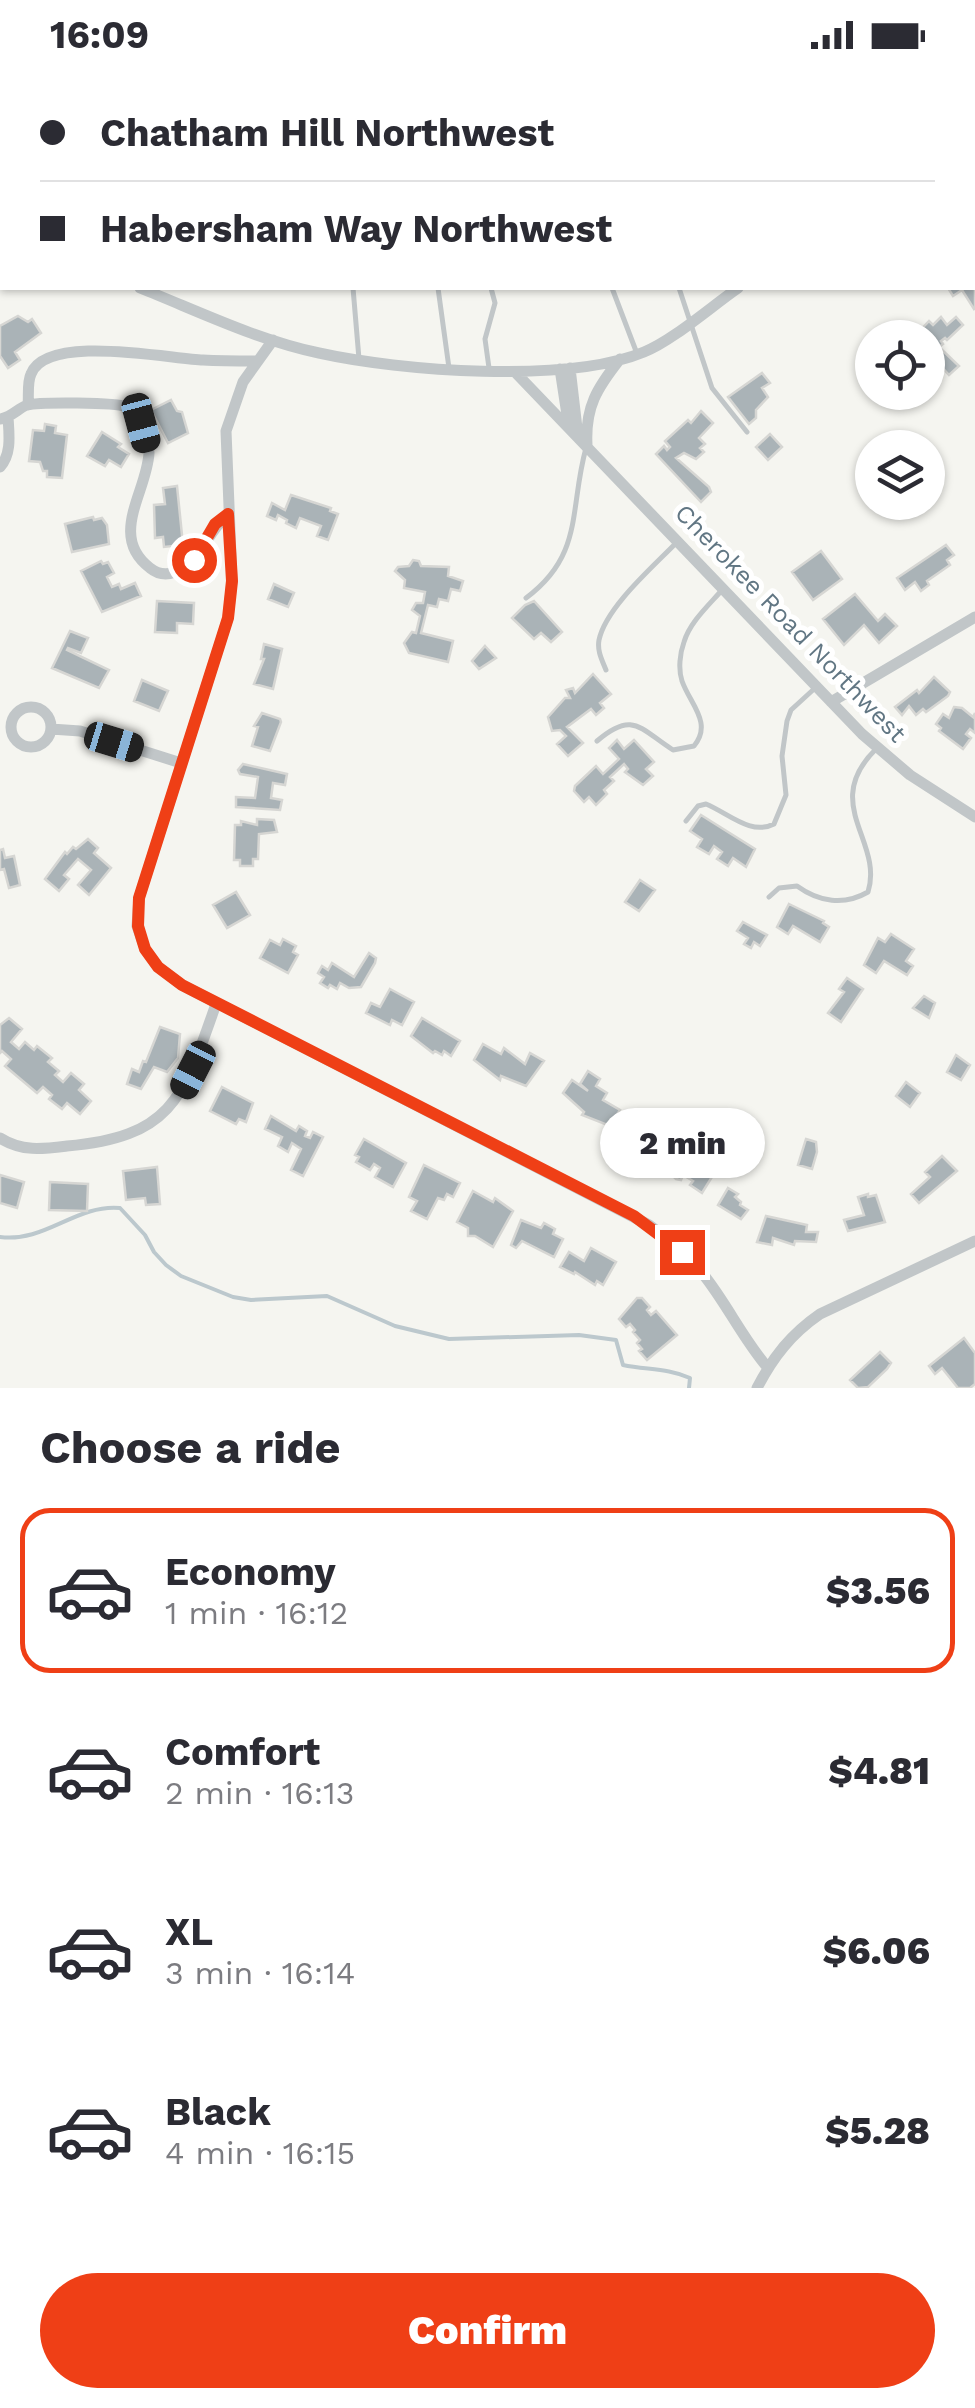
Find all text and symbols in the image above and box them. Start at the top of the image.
text: 16:09 [50,13,149,57]
text: Chatham Hill Northwest [100,111,554,155]
text: Habersham Way Northwest [100,207,612,251]
map controls [855,320,945,520]
button: locate [855,320,945,410]
car [119,390,163,456]
button: layers [855,430,945,520]
street label: Cherokee Road Northwest [669,498,912,749]
route start [172,538,217,583]
car [81,719,147,765]
car [166,1036,220,1104]
callout: 2 min [600,1107,764,1177]
text: 2 min [639,1124,726,1162]
route end [660,1230,705,1275]
text: Choose a ride [40,1421,340,1474]
icon: car [45,1546,135,1636]
text: Economy [165,1550,336,1594]
text: $3.56 [826,1569,930,1613]
text: 1 min · 16:12 [165,1594,348,1632]
icon: car [45,1726,135,1816]
text: Comfort [165,1730,320,1774]
text: $4.81 [828,1749,930,1793]
text: 2 min · 16:13 [165,1774,354,1812]
icon: car [45,1906,135,1996]
text: XL [165,1910,213,1954]
text: $6.06 [822,1929,930,1973]
text: 3 min · 16:14 [165,1954,355,1992]
icon: car [45,2086,135,2176]
text: Black [165,2090,271,2134]
text: $5.28 [825,2109,930,2153]
text: 4 min · 16:15 [165,2134,355,2172]
button: Confirm [40,2273,935,2388]

